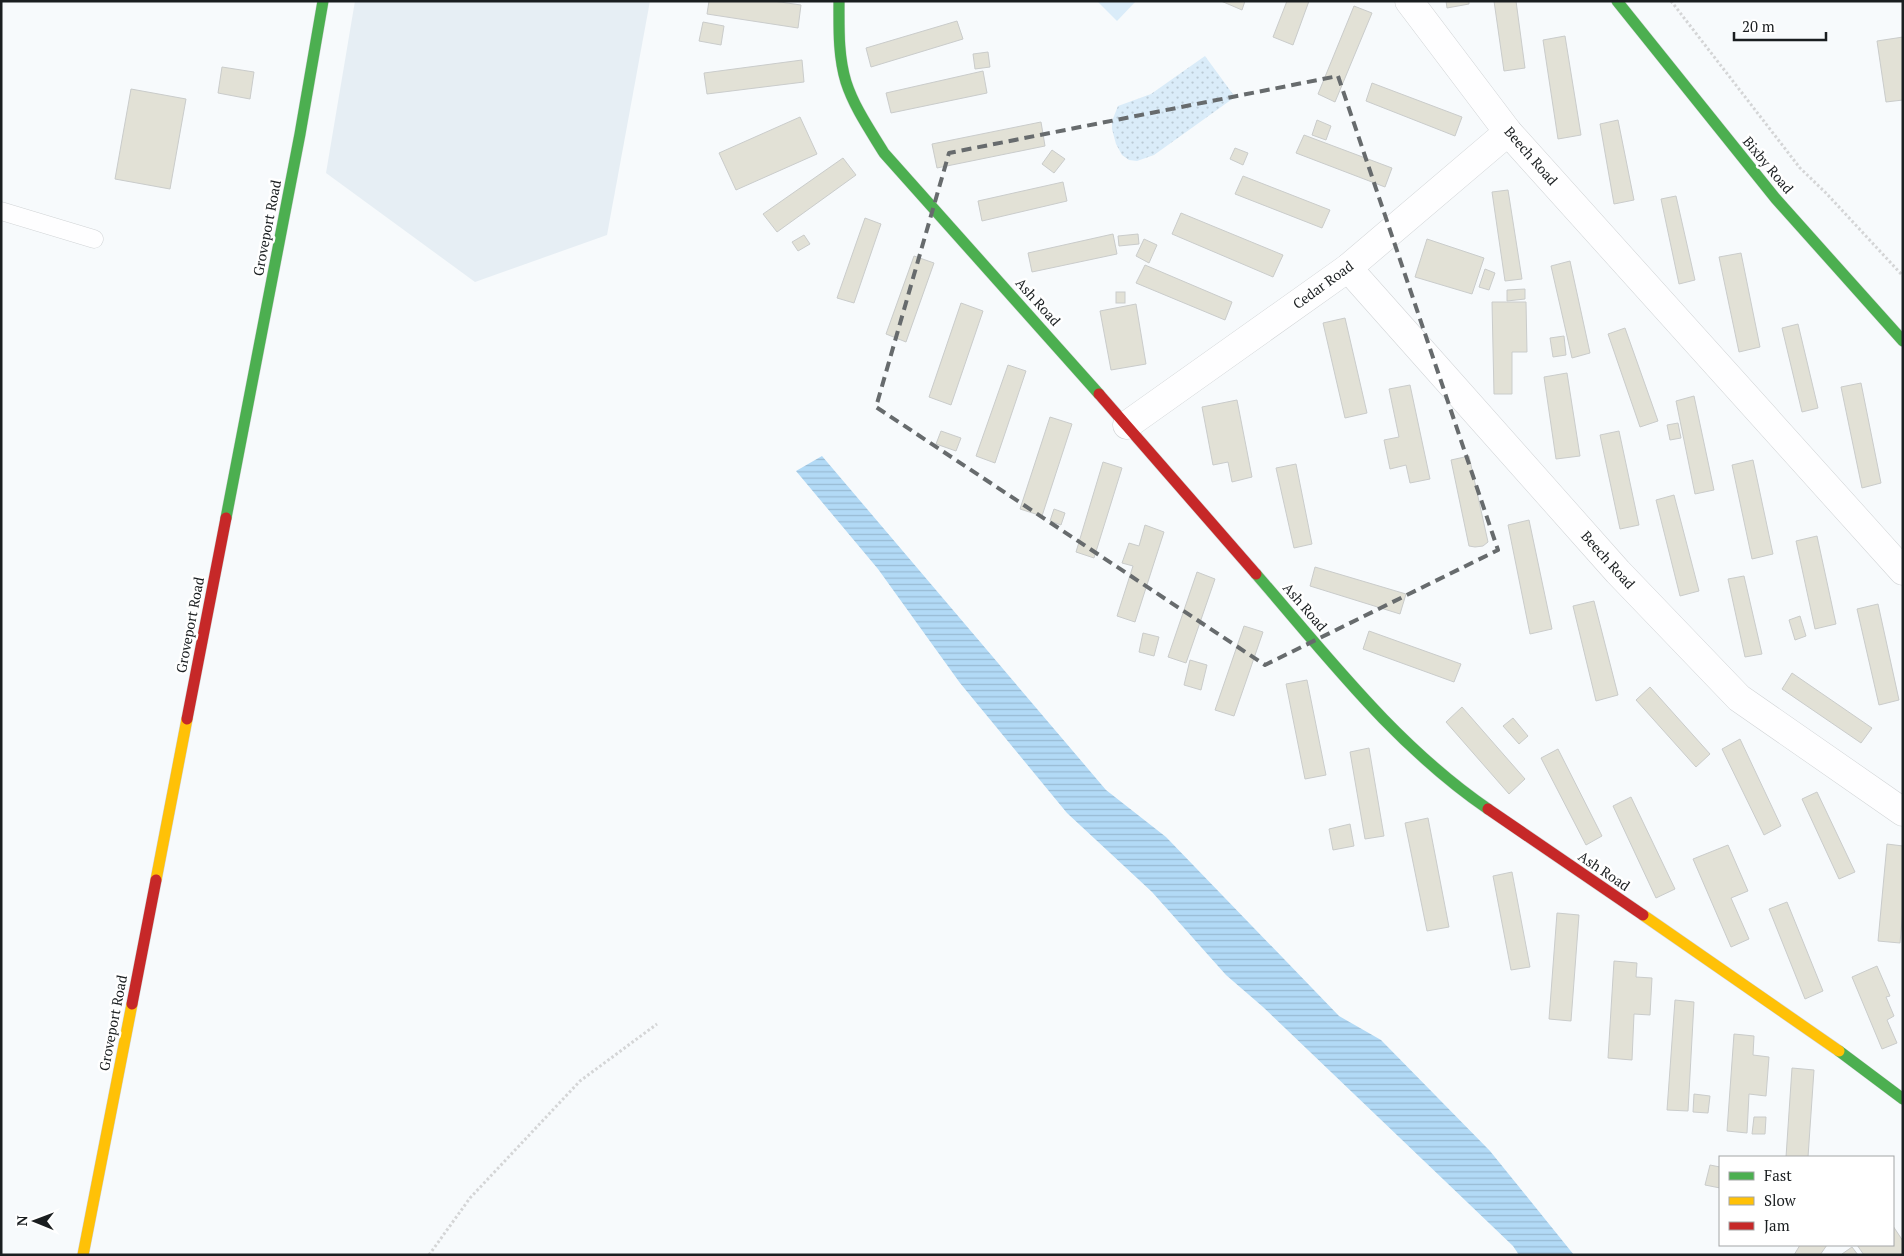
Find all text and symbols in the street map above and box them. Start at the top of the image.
scale bar [1734,10,1826,42]
text: 20 m [1742,16,1775,36]
street label: Beech Road [1501,122,1562,189]
street label: Bixby Road [1739,132,1798,197]
street label: Groveport Road [248,178,285,277]
street label: Cedar Road [1289,256,1357,313]
street label: Ash Road [1012,274,1065,330]
street label: Beech Road [1577,527,1640,593]
street label: Groveport Road [171,575,208,674]
street label: Ash Road [1279,578,1332,635]
street label: Ash Road [1575,846,1634,895]
street label: Groveport Road [94,973,131,1072]
legend [1719,1156,1894,1246]
text: Fast [1764,1165,1792,1185]
text: Slow [1764,1190,1797,1210]
north arrow [10,1196,60,1246]
text: N [12,1215,31,1226]
text: Jam [1764,1215,1790,1235]

